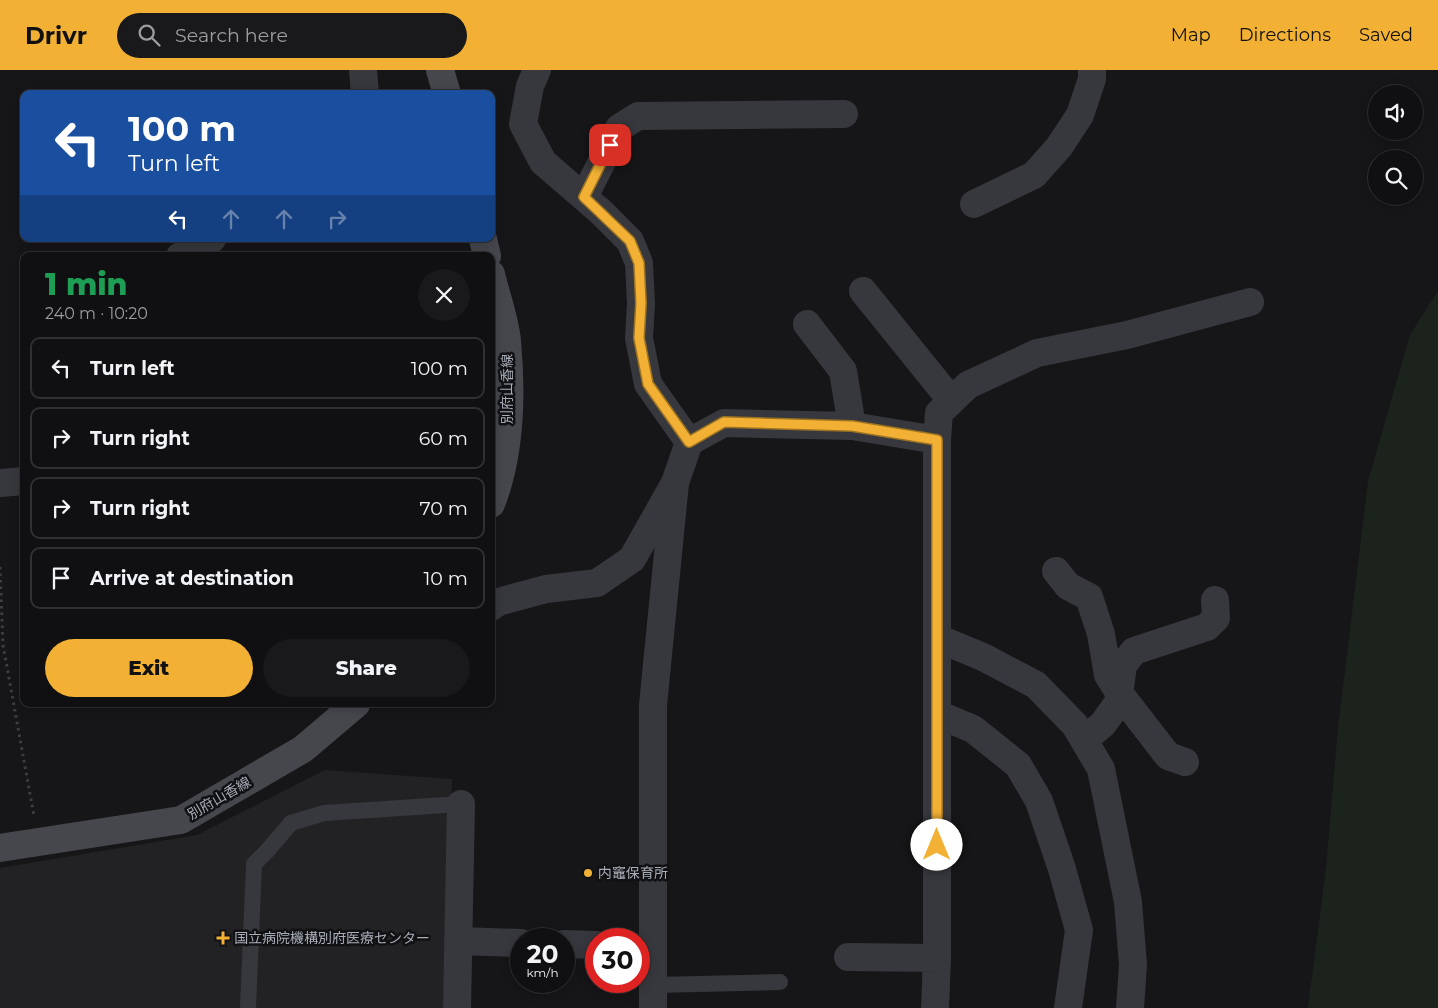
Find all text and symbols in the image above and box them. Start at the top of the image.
search box [117,13,467,58]
text: Drivr [25,21,87,50]
icon: search [135,21,163,49]
text: Search here [175,24,288,47]
text: Map [1171,24,1211,46]
text: Directions [1239,24,1331,46]
text: Saved [1359,24,1413,46]
map controls [1368,85,1423,205]
button: sound [1368,85,1423,140]
text: 100 m [128,107,236,150]
icon: left [45,110,110,175]
pin [589,124,631,166]
icon: arrive [596,131,624,159]
text: Turn left [128,150,220,177]
button: search [1368,150,1423,205]
icon: left [164,205,192,233]
icon: ahead [217,205,245,233]
icon: ahead [270,205,298,233]
icon: right [323,205,351,233]
text: 1 min [45,266,128,303]
button: close [418,269,470,321]
text: 240 m · 10:20 [45,304,148,323]
icon: left [47,354,75,382]
street label: 別府山香線 [498,354,516,424]
text: Turn left [90,357,175,380]
text: 100 m [411,357,468,380]
icon: right [47,424,75,452]
text: Turn right [90,427,190,450]
text: 60 m [419,427,468,450]
icon: right [47,494,75,522]
text: Turn right [90,497,190,520]
text: 70 m [419,497,468,520]
icon: arrive [47,564,75,592]
text: Arrive at destination [90,567,294,590]
text: 10 m [423,567,468,590]
button: Exit [45,639,253,697]
button: Share [263,639,470,697]
street label: 別府山香線 [184,773,254,823]
position arrow [910,818,962,870]
place label: 内竈保育所 [598,864,668,882]
marker: 内竈保育所 [582,867,594,879]
speed limit sign: 30 [585,928,650,993]
place label: 国立病院機構別府医療センター [234,929,430,947]
marker: 国立病院機構別府医療センター [216,931,230,945]
text: 20 [527,939,558,969]
text: km/h [526,965,559,980]

